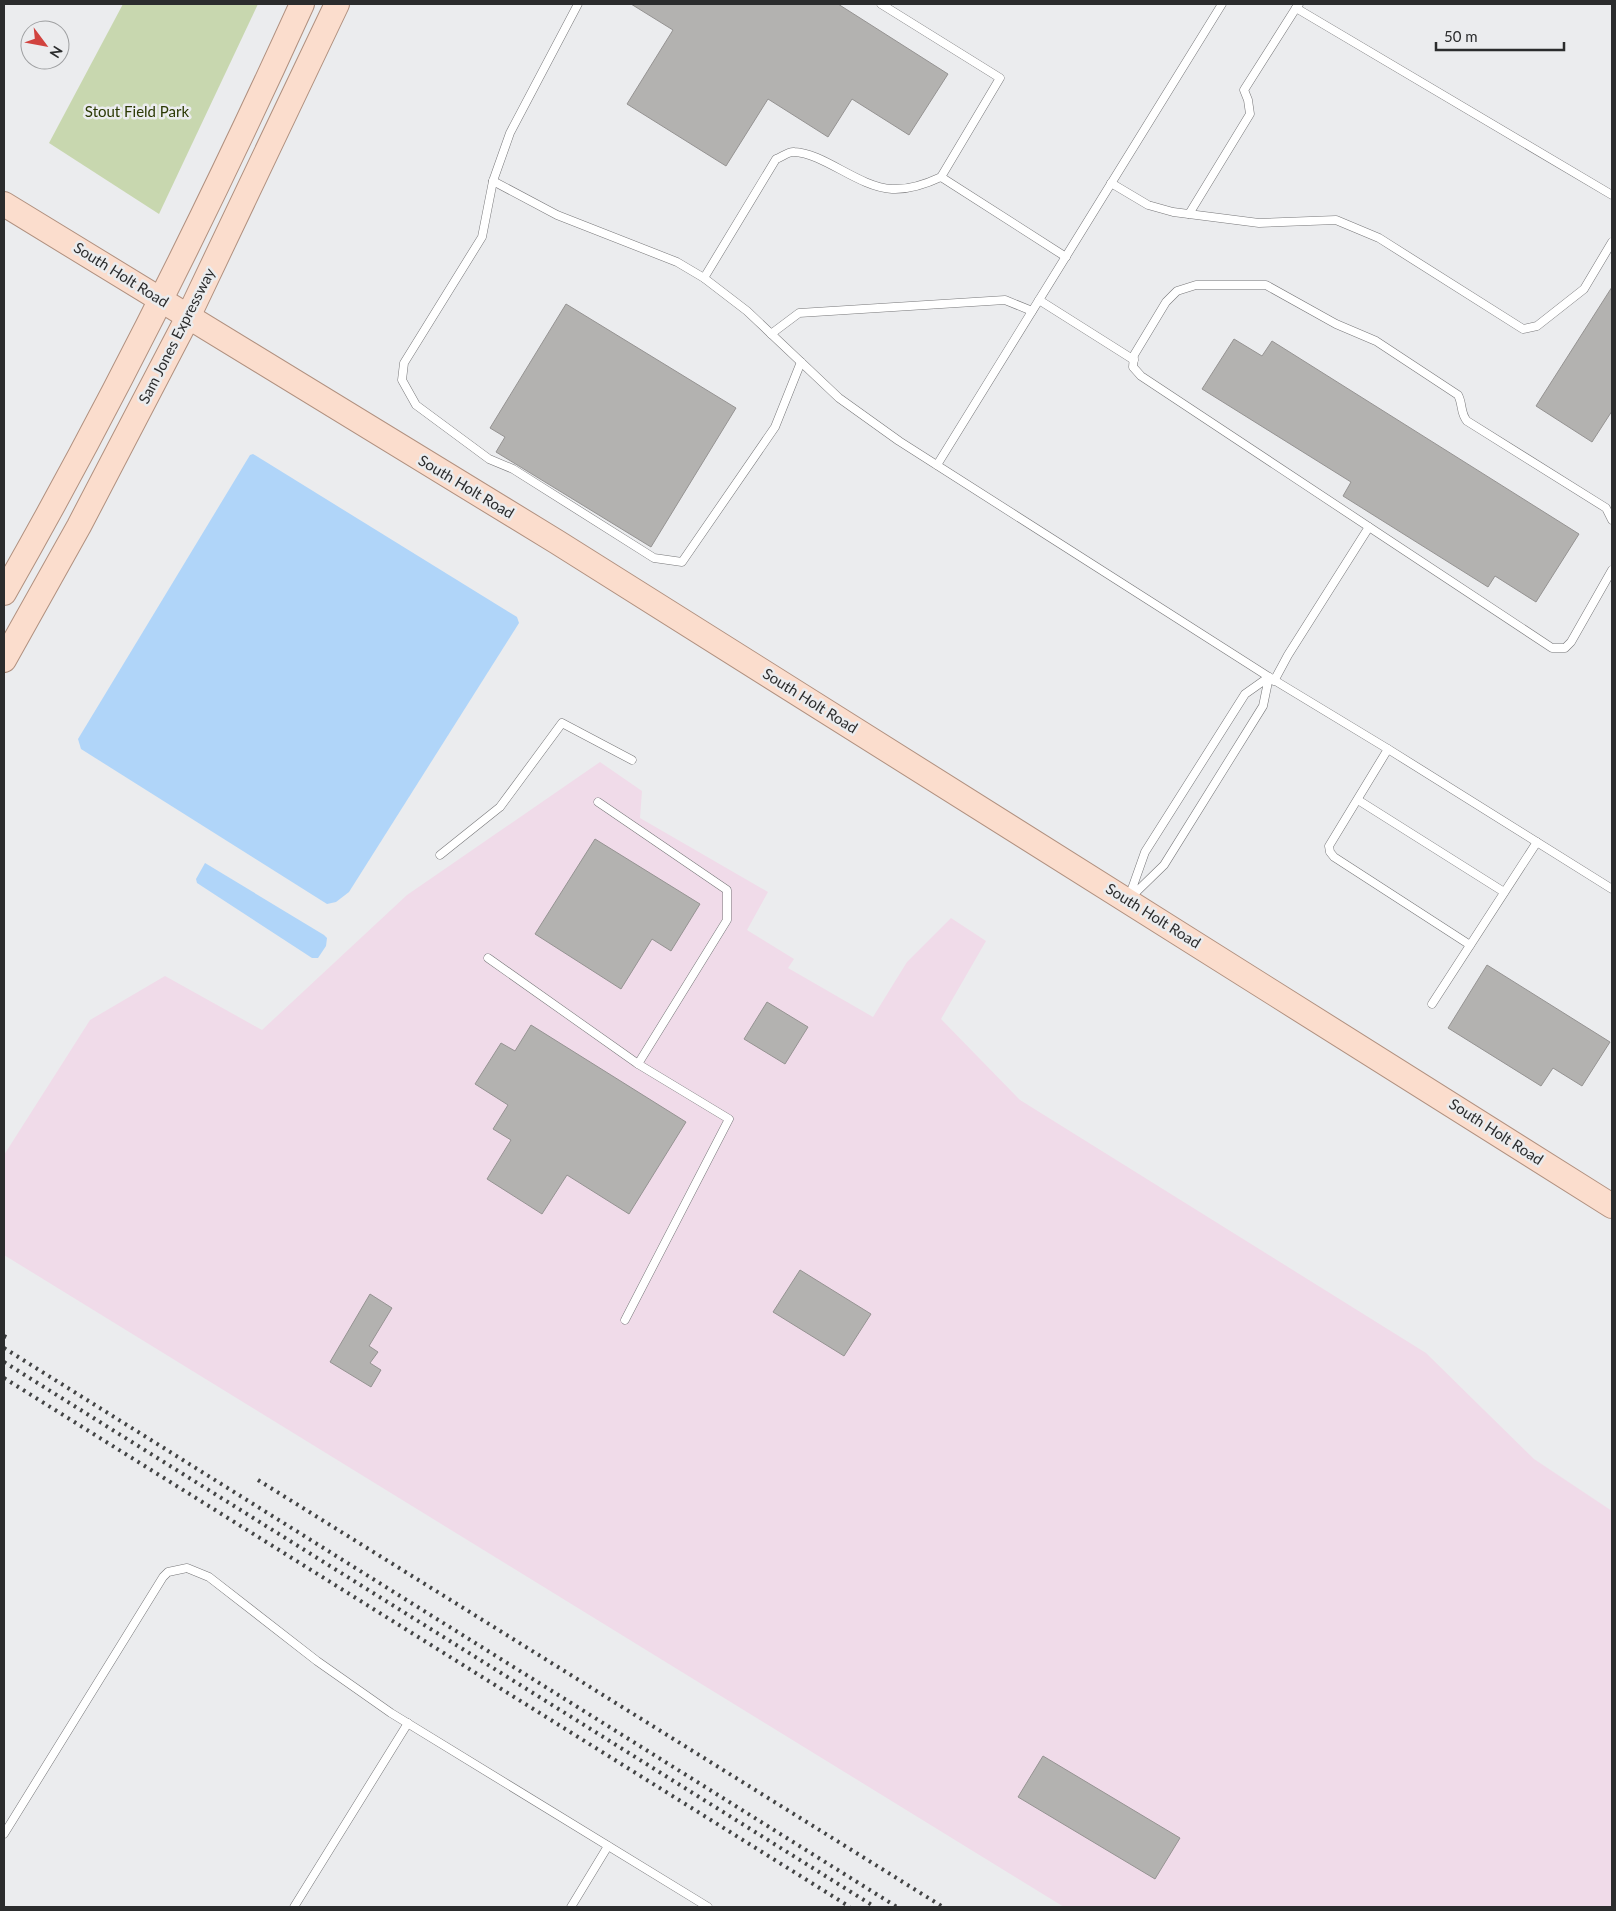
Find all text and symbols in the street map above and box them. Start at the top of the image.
north arrow [20,20,70,70]
scale bar [1436,20,1564,52]
text: 50 m [1444,27,1478,45]
text: N [46,43,67,61]
park label: Stout Field Park [85,102,190,120]
street label: South Holt Road [71,238,172,310]
street label: Sam Jones Expressway [134,265,218,406]
street label: South Holt Road [415,451,518,522]
street label: South Holt Road [760,664,861,736]
street label: South Holt Road [1103,879,1204,951]
street label: South Holt Road [1446,1094,1547,1168]

